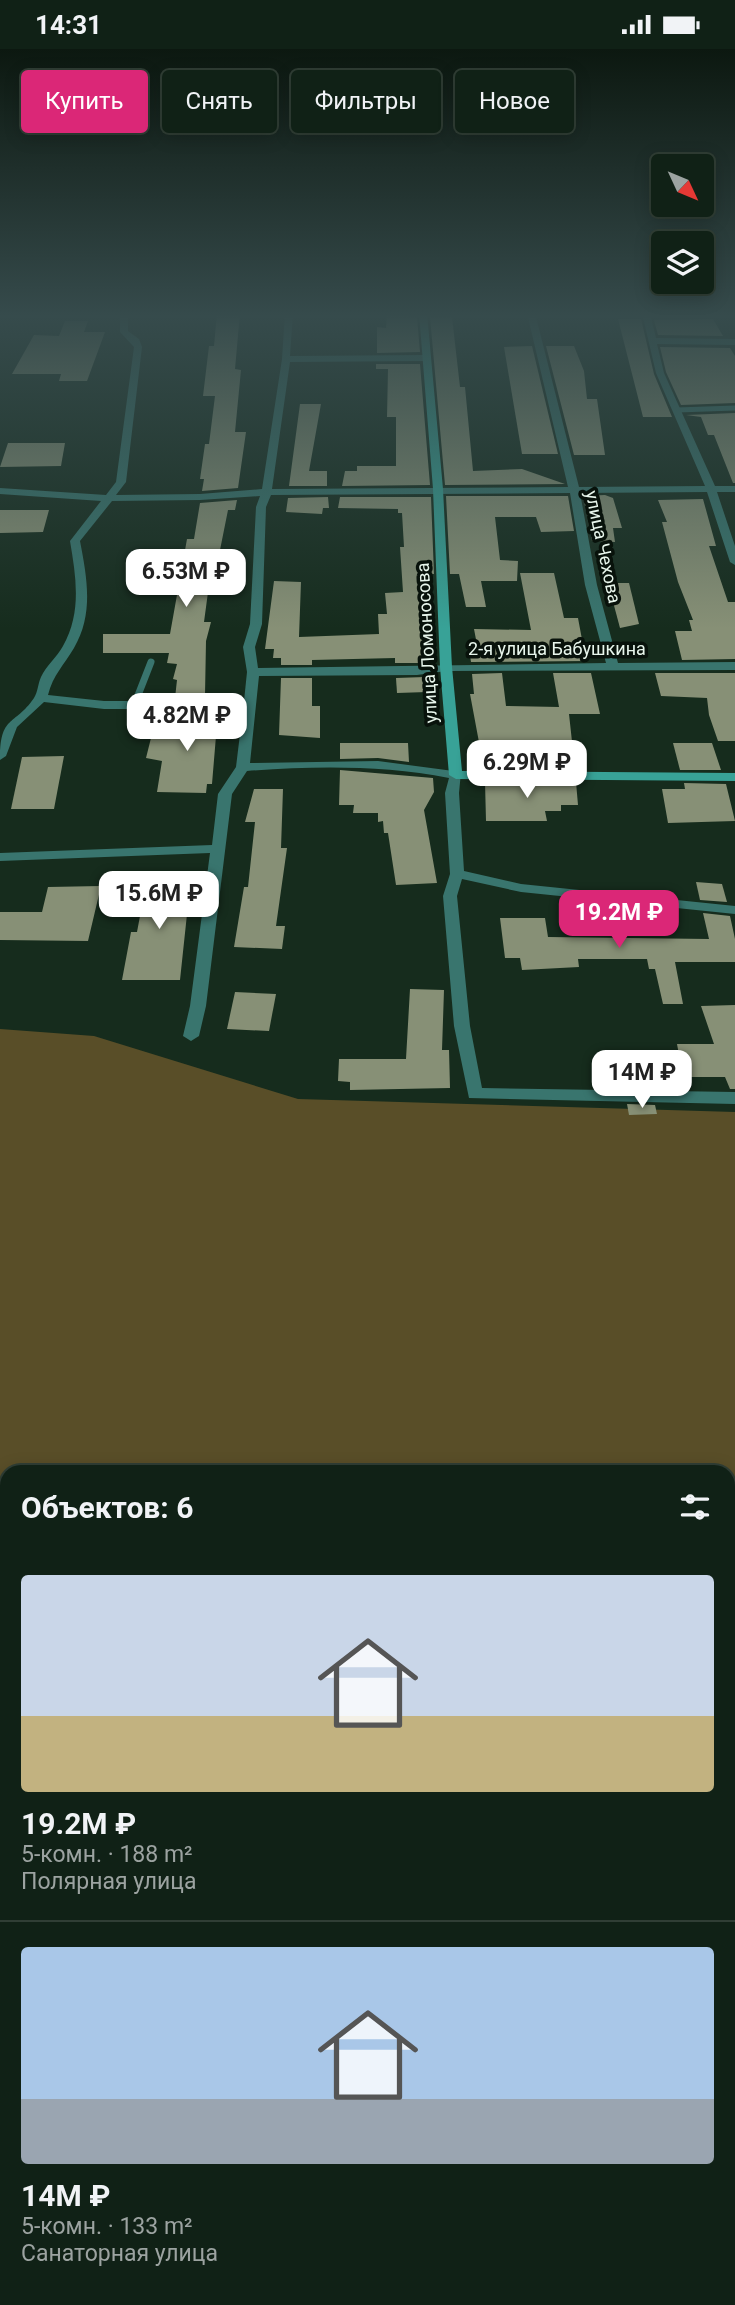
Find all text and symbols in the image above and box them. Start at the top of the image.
text: 14:31 [35,10,102,40]
chip: Купить [21,70,148,133]
chip: Снять [162,70,277,133]
chip: Фильтры [291,70,441,133]
chip: Новое [455,70,574,133]
north arrow [651,154,714,217]
map controls [651,154,714,294]
button: layers [651,231,714,294]
street label: улица Чехова [581,489,626,605]
pin: 6.53M ₽ [121,549,251,609]
text: 6.53M ₽ [142,558,230,585]
street label: улица Ломоносова [412,562,441,724]
street label: 2-я улица Бабушкина [468,638,646,659]
pin: 4.82M ₽ [122,693,252,753]
text: 4.82M ₽ [143,702,231,729]
pin: 6.29M ₽ [462,741,592,800]
text: 6.29M ₽ [483,749,571,776]
pin: 15.6M ₽ [94,871,224,931]
text: 15.6M ₽ [115,880,203,907]
pin: 19.2M ₽ [554,891,684,950]
text: 19.2M ₽ [575,899,663,926]
pin: 14M ₽ [593,1051,691,1110]
text: 14M ₽ [608,1059,676,1086]
icon: filters [676,1488,714,1526]
text: Объектов: 6 [21,1490,193,1525]
icon: home [305,1620,431,1746]
text: 19.2M ₽ [21,1806,136,1841]
text: 5-комн. · 188 m² [21,1841,193,1868]
text: Полярная улица [21,1868,196,1895]
icon: home [305,1992,431,2118]
text: 14M ₽ [21,2178,110,2213]
text: 5-комн. · 133 m² [21,2213,193,2240]
text: Санаторная улица [21,2240,218,2267]

